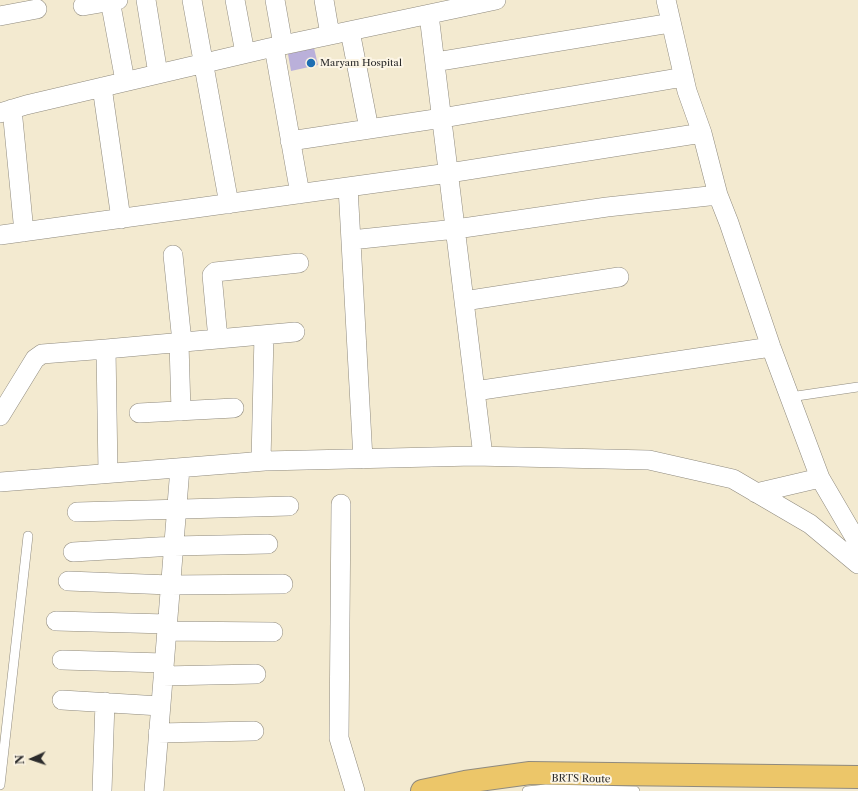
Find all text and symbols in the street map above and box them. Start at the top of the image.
marker: Maryam Hospital [305,57,317,69]
place label: Maryam Hospital [320,57,402,69]
north arrow [12,739,52,779]
text: N [13,754,27,765]
street label: BRTS Route [551,772,611,786]

